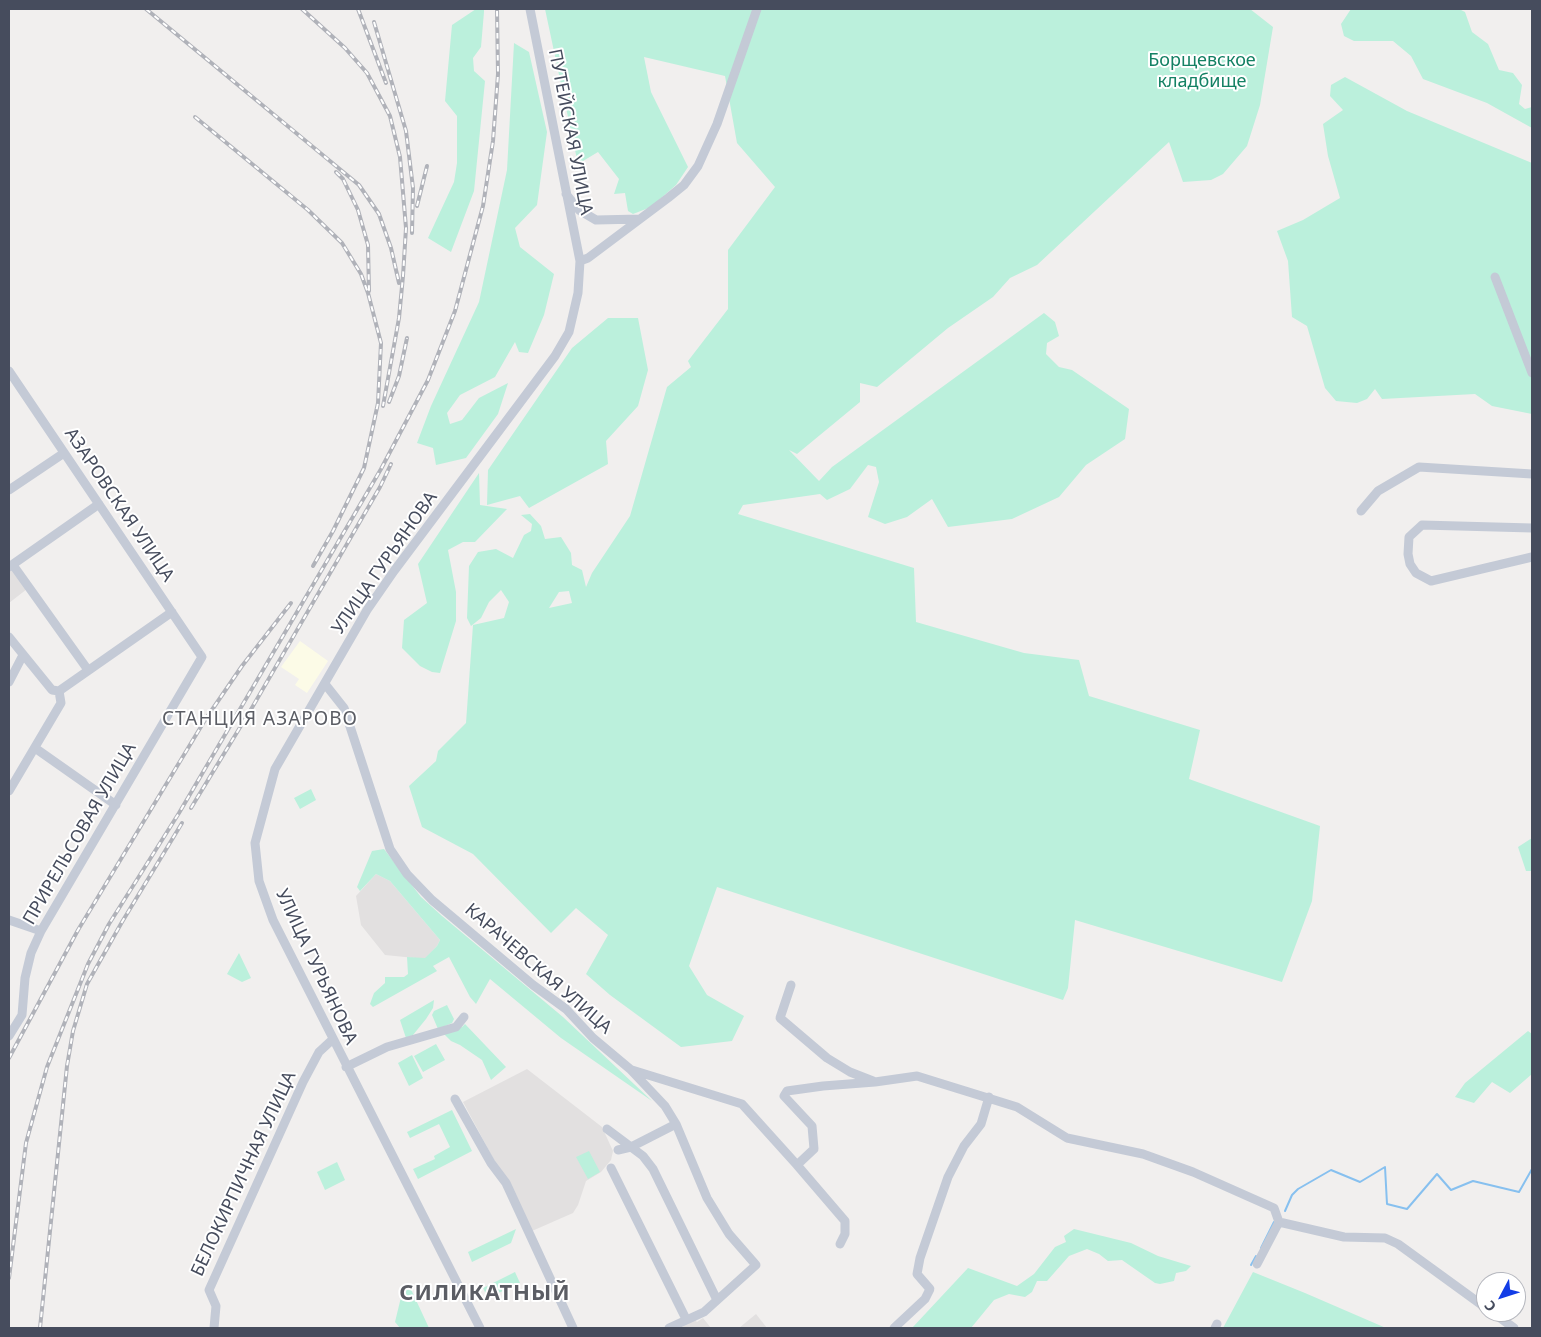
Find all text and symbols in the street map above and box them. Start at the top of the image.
street label: ПУТЕЙСКАЯ УЛИЦА [543,47,597,217]
park label: Борщевское кладбище [1148,50,1256,92]
street label: АЗАРОВСКАЯ УЛИЦА [60,424,178,586]
street label: УЛИЦА ГУРЬЯНОВА [328,488,442,638]
district label: СТАНЦИЯ АЗАРОВО [160,709,360,731]
street label: ПРИРЕЛЬСОВАЯ УЛИЦА [19,739,141,929]
street label: УЛИЦА ГУРЬЯНОВА [271,886,361,1048]
street label: КАРАЧЕВСКАЯ УЛИЦА [460,899,616,1039]
street label: БЕЛОКИРПИЧНАЯ УЛИЦА [187,1068,301,1280]
north arrow [1476,1272,1526,1322]
district label: СИЛИКАТНЫЙ [398,1281,572,1307]
text: С [1480,1297,1500,1316]

